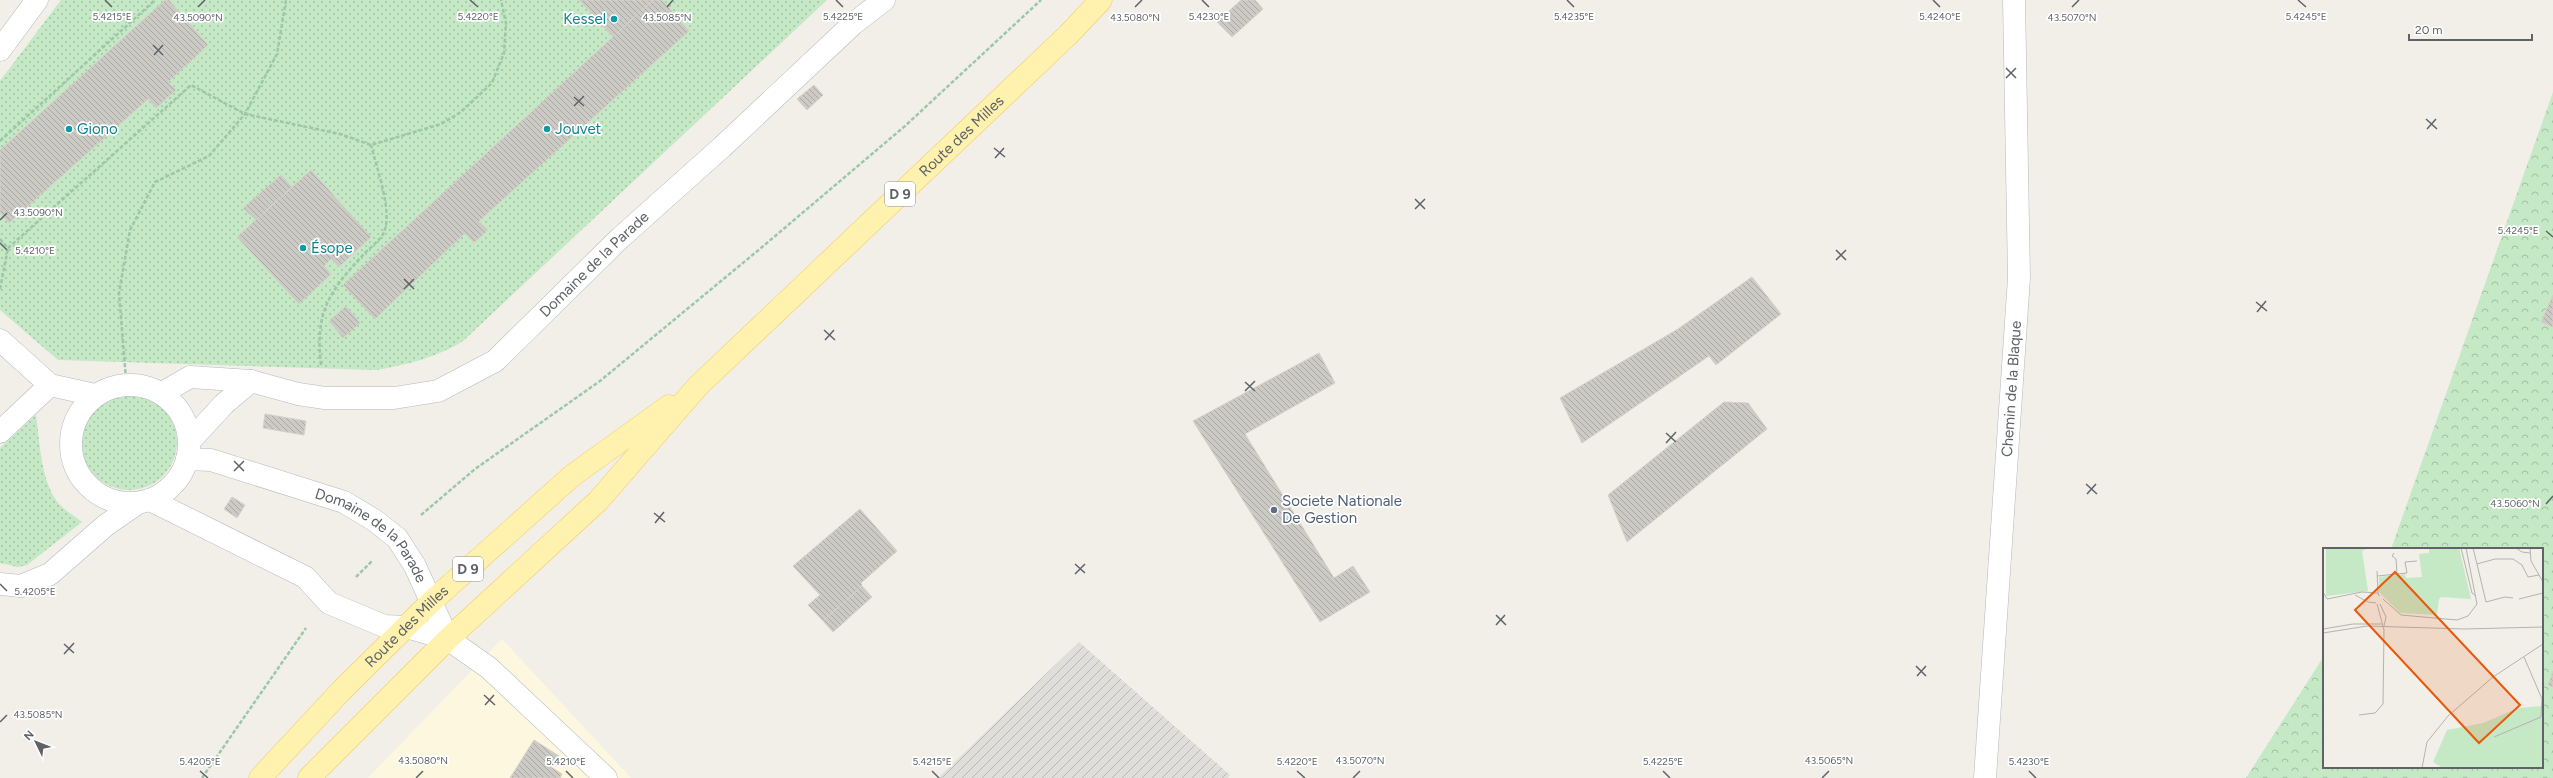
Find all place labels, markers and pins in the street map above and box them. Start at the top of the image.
place label: Kessel [563,10,606,28]
marker: Kessel [609,14,619,24]
place label: Giono [77,120,118,138]
place label: Jouvet [555,120,602,138]
marker: Giono [64,124,74,134]
marker: Jouvet [542,124,552,134]
place label: Ésope [311,239,353,257]
marker: Ésope [298,243,308,253]
place label: Societe Nationale De Gestion [1282,492,1402,527]
marker: Societe Nationale De Gestion [1269,505,1279,515]

